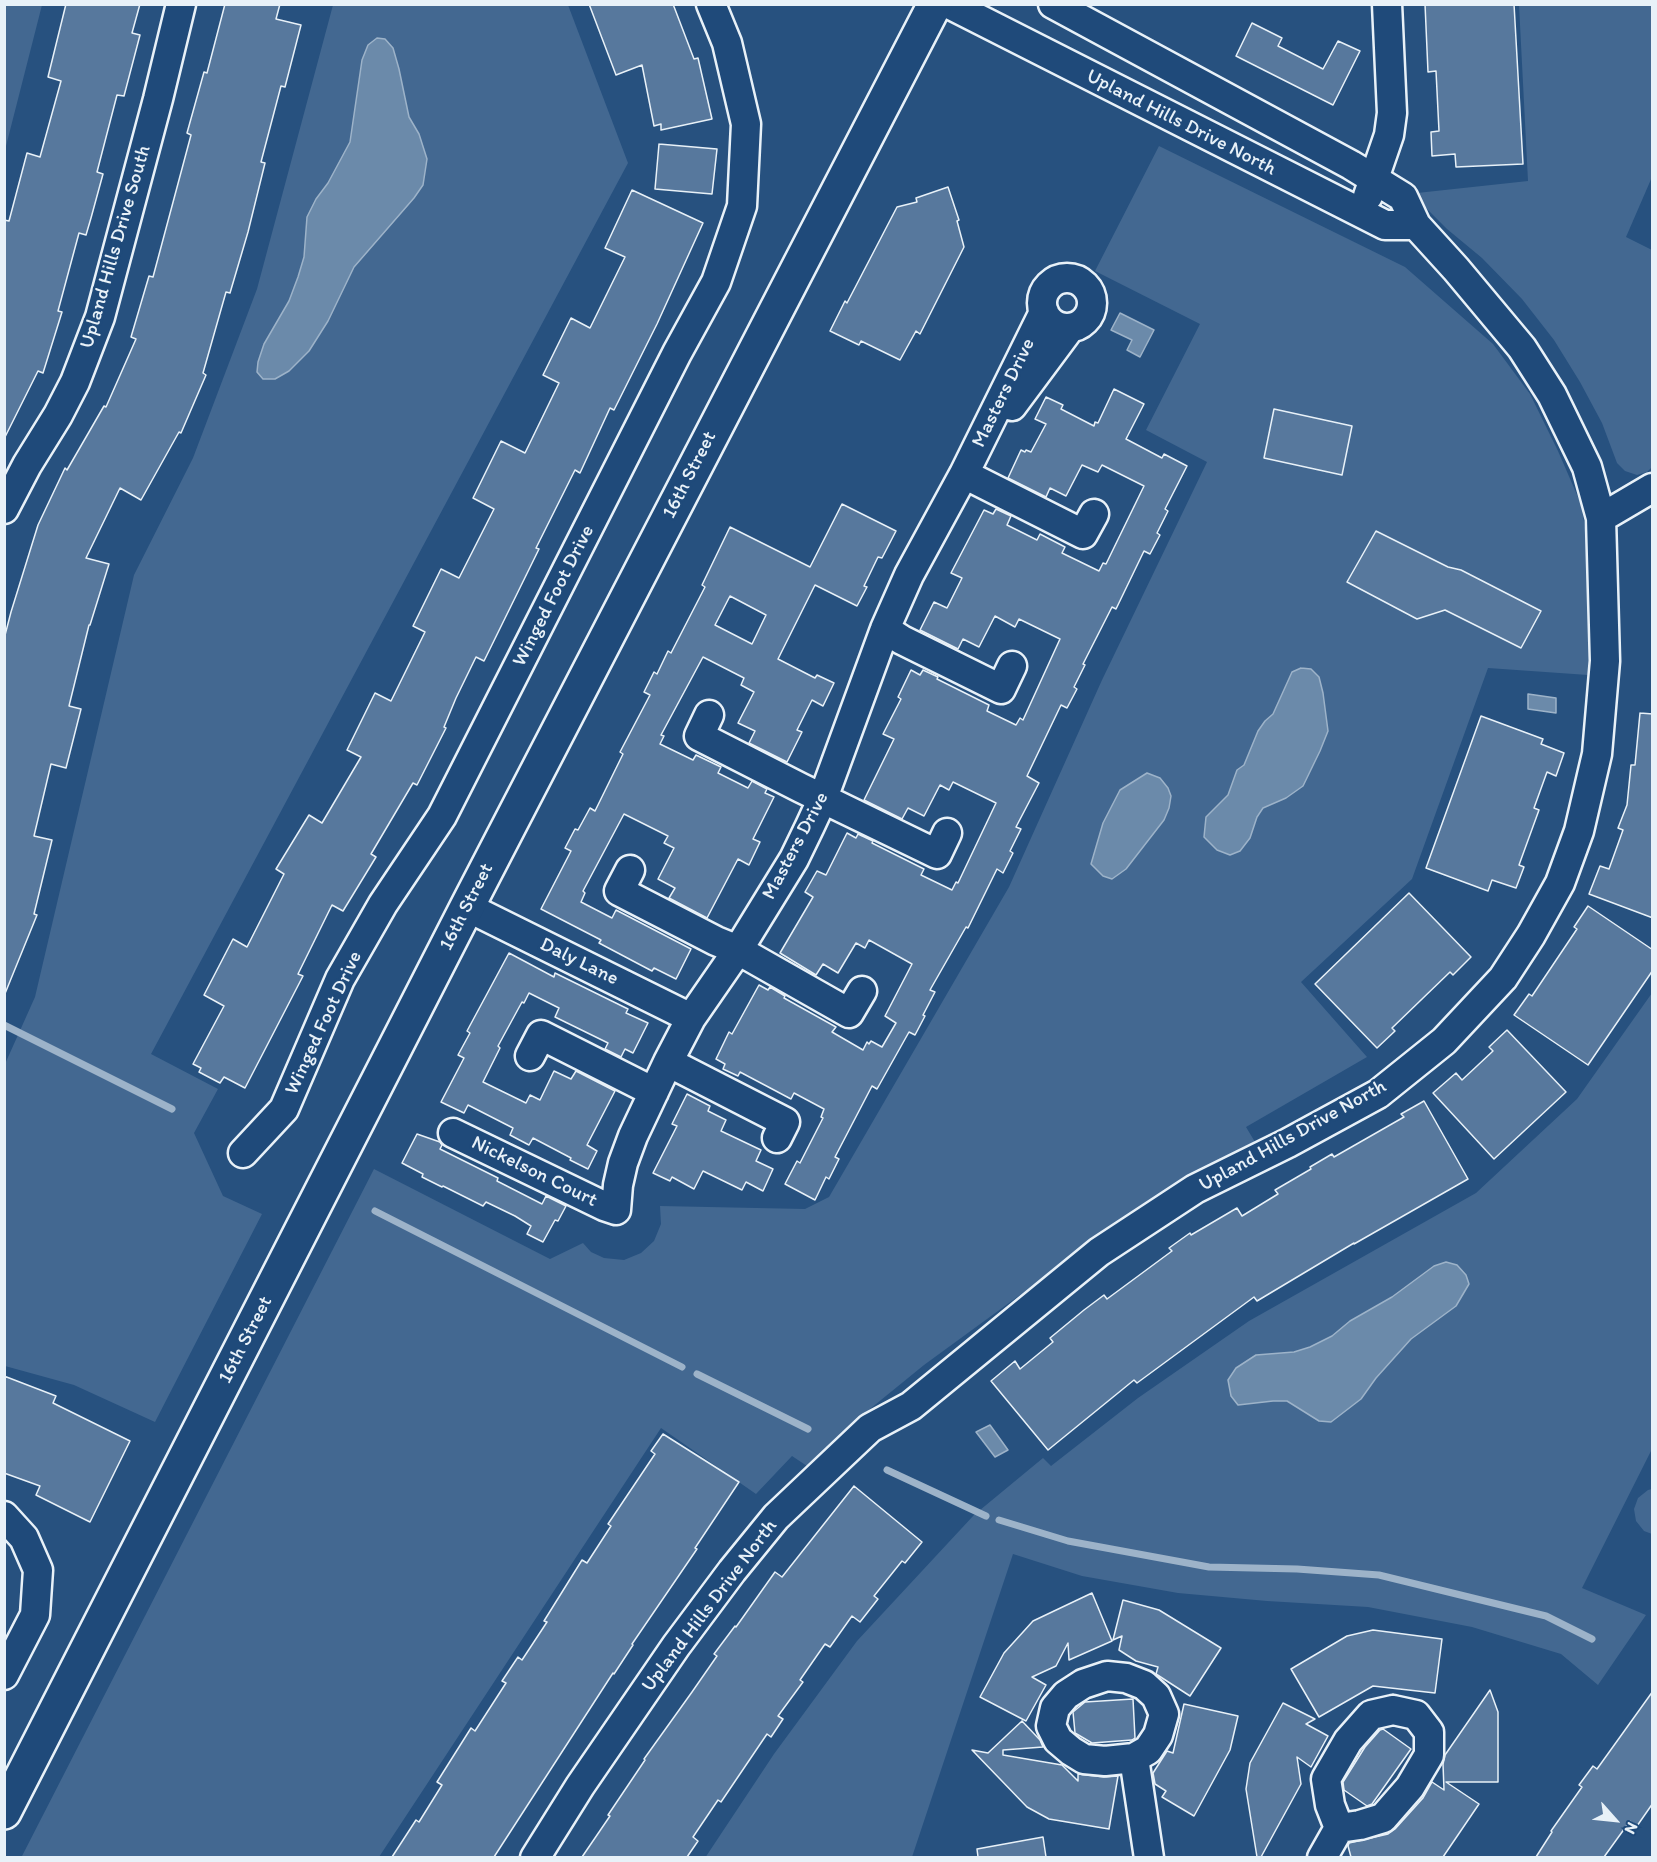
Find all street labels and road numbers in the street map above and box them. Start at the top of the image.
street label: Upland Hills Drive North [1082,65,1280,181]
street label: Upland Hills Drive South [75,143,157,351]
street label: Masters Drive [967,335,1041,451]
street label: 16th Street [658,427,722,523]
street label: Winged Foot Drive [508,521,600,671]
street label: Masters Drive [758,788,834,904]
street label: 16th Street [435,859,499,955]
street label: Daly Lane [536,933,622,991]
street label: Winged Foot Drive [280,947,368,1099]
street label: Upland Hills Drive North [1195,1075,1391,1197]
street label: Nickelson Court [467,1131,601,1213]
street label: 16th Street [214,1292,278,1388]
street label: Upland Hills Drive North [637,1515,783,1697]

